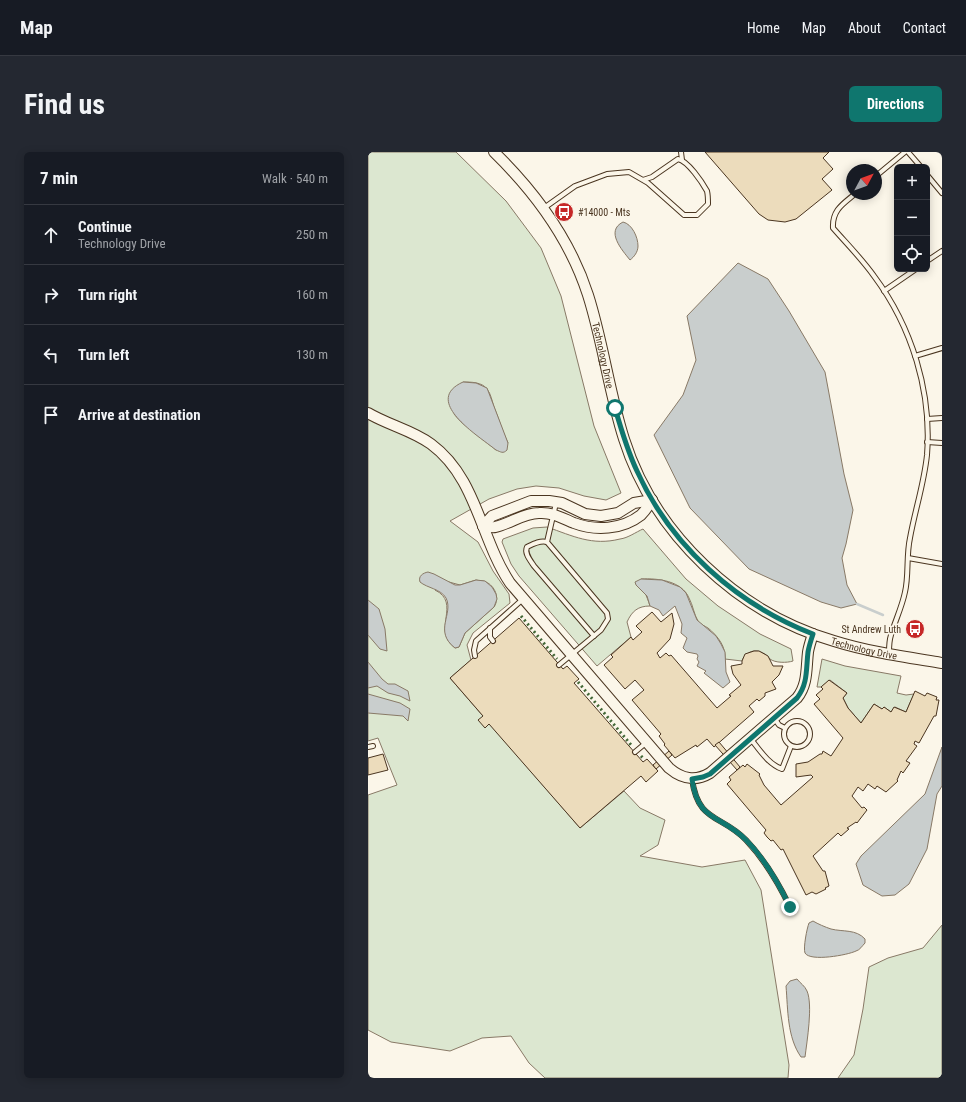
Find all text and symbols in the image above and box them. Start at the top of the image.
text: Map [20,16,53,39]
text: Home [747,20,780,36]
text: Map [802,20,826,36]
text: About [848,20,881,36]
text: Contact [903,20,946,36]
button: Directions [849,86,942,122]
text: Find us [24,88,105,121]
north arrow [846,164,882,200]
map controls [894,164,930,272]
button: + [894,164,930,200]
text: 7 min [40,168,78,188]
text: Walk · 540 m [262,171,328,186]
button: − [894,200,930,236]
bus stop icon: #14000 - Mts [553,201,575,223]
place label: #14000 - Mts [578,207,631,218]
text: Continue [78,218,132,236]
icon: ahead [40,224,62,246]
text: 250 m [296,227,328,242]
text: Technology Drive [78,236,166,251]
button: locate [894,236,930,272]
icon: right [40,284,62,306]
text: Turn right [78,286,137,304]
text: 160 m [296,287,328,302]
street label: Technology Drive [590,321,616,390]
icon: left [40,344,62,366]
text: Turn left [78,346,129,364]
text: 130 m [296,347,328,362]
route start [606,399,624,417]
icon: arrive [40,404,62,426]
text: Arrive at destination [78,406,201,424]
bus stop icon: St Andrew Luth [904,618,926,640]
place label: St Andrew Luth [841,624,901,635]
street label: Technology Drive [830,635,898,662]
route end [781,898,799,916]

